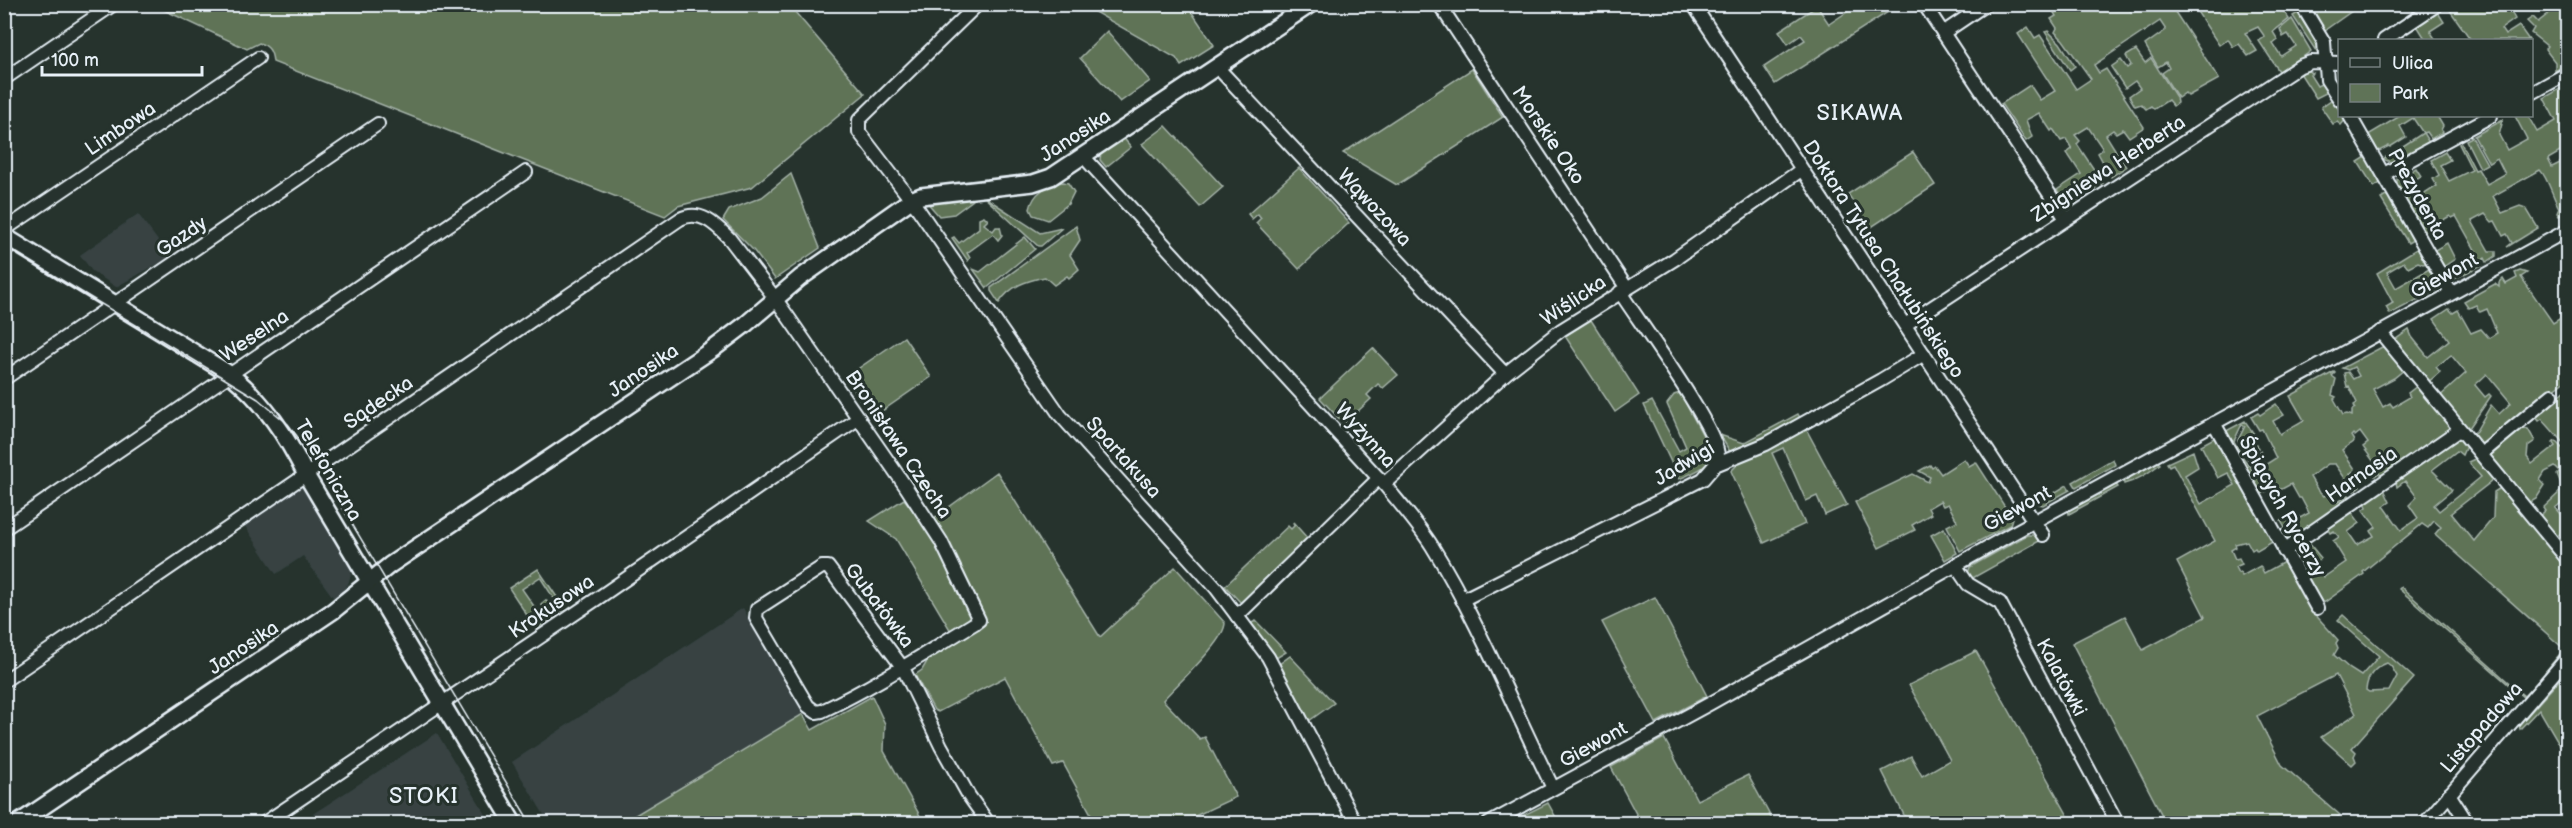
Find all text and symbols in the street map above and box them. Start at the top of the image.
scale bar [42,39,202,77]
legend [2338,39,2533,117]
text: 100 m [51,50,99,71]
text: Ulica [2392,53,2433,74]
street label: Morskie Oko [1506,82,1590,189]
text: Park [2392,83,2428,104]
street label: Limbowa [81,97,160,161]
district label: SIKAWA [1816,100,1904,127]
street label: Janosika [1036,104,1115,168]
street label: Zbigniewa Herberta [2026,110,2190,228]
street label: Doktora Tytusa Chałubińskiego [1797,136,1969,383]
street label: Prezydenta [2382,145,2452,244]
street label: Wąwozowa [1332,164,1417,252]
street label: Gazdy [152,211,212,262]
street label: Giewont [2406,248,2482,304]
street label: Wiślicka [1536,270,1611,331]
street label: Weselna [216,304,294,368]
street label: Janosika [604,339,683,403]
street label: Bronisława Czecha [840,366,957,523]
street label: Sądecka [339,371,418,435]
street label: Wyżynna [1330,398,1401,473]
street label: Spartakusa [1080,412,1166,503]
street label: Telefoniczna [289,415,367,526]
street label: Śpiących Rycerzy [2233,431,2332,581]
street label: Jadwigi [1650,436,1719,491]
street label: Harnasia [2321,442,2402,508]
street label: Giewont [1979,481,2055,537]
street label: Gubałówka [839,558,919,653]
street label: Krokusowa [504,570,599,644]
street label: Janosika [204,616,283,680]
street label: Kalatówki [2031,635,2092,720]
street label: Listopadowa [2436,677,2528,778]
street label: Giewont [1555,717,1631,773]
district label: STOKI [389,783,459,810]

